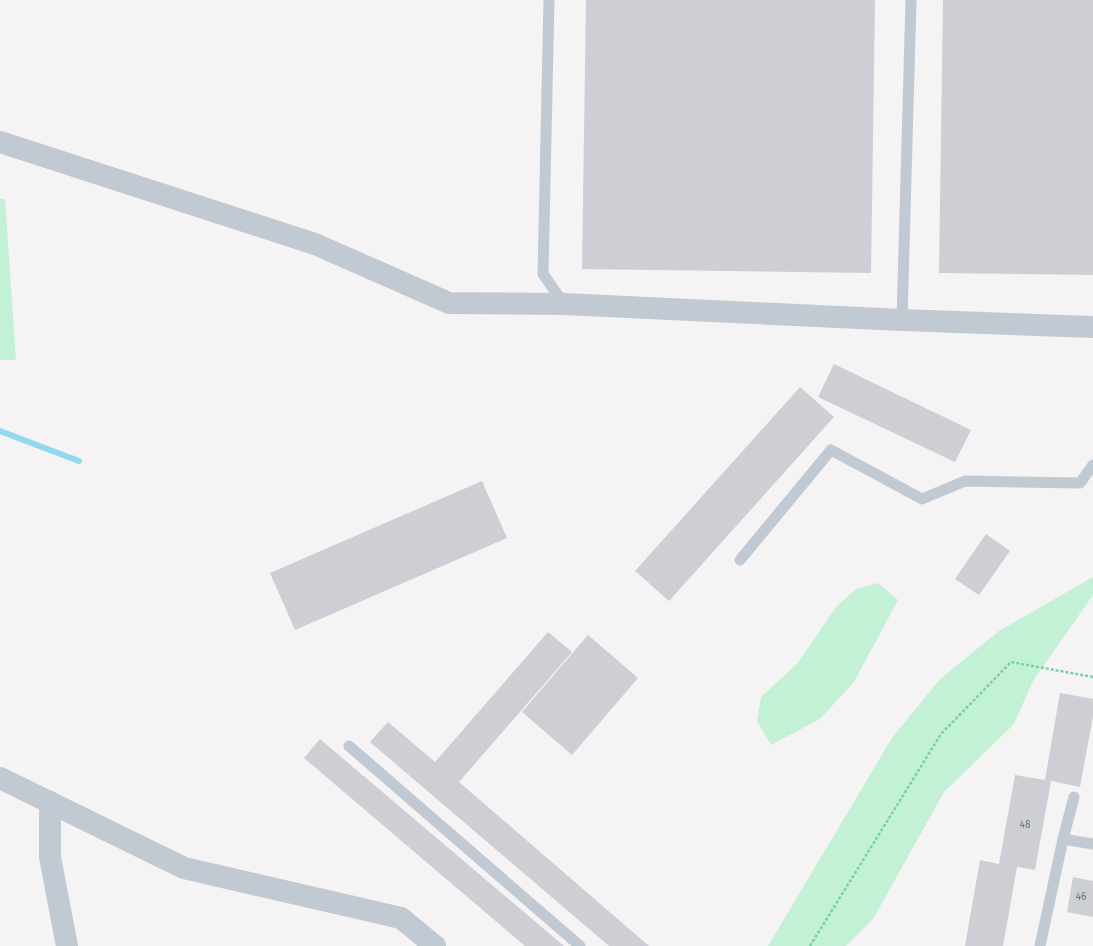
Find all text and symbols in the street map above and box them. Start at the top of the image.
house number: 48 [1020,819,1031,831]
house number: 46 [1076,891,1086,903]

